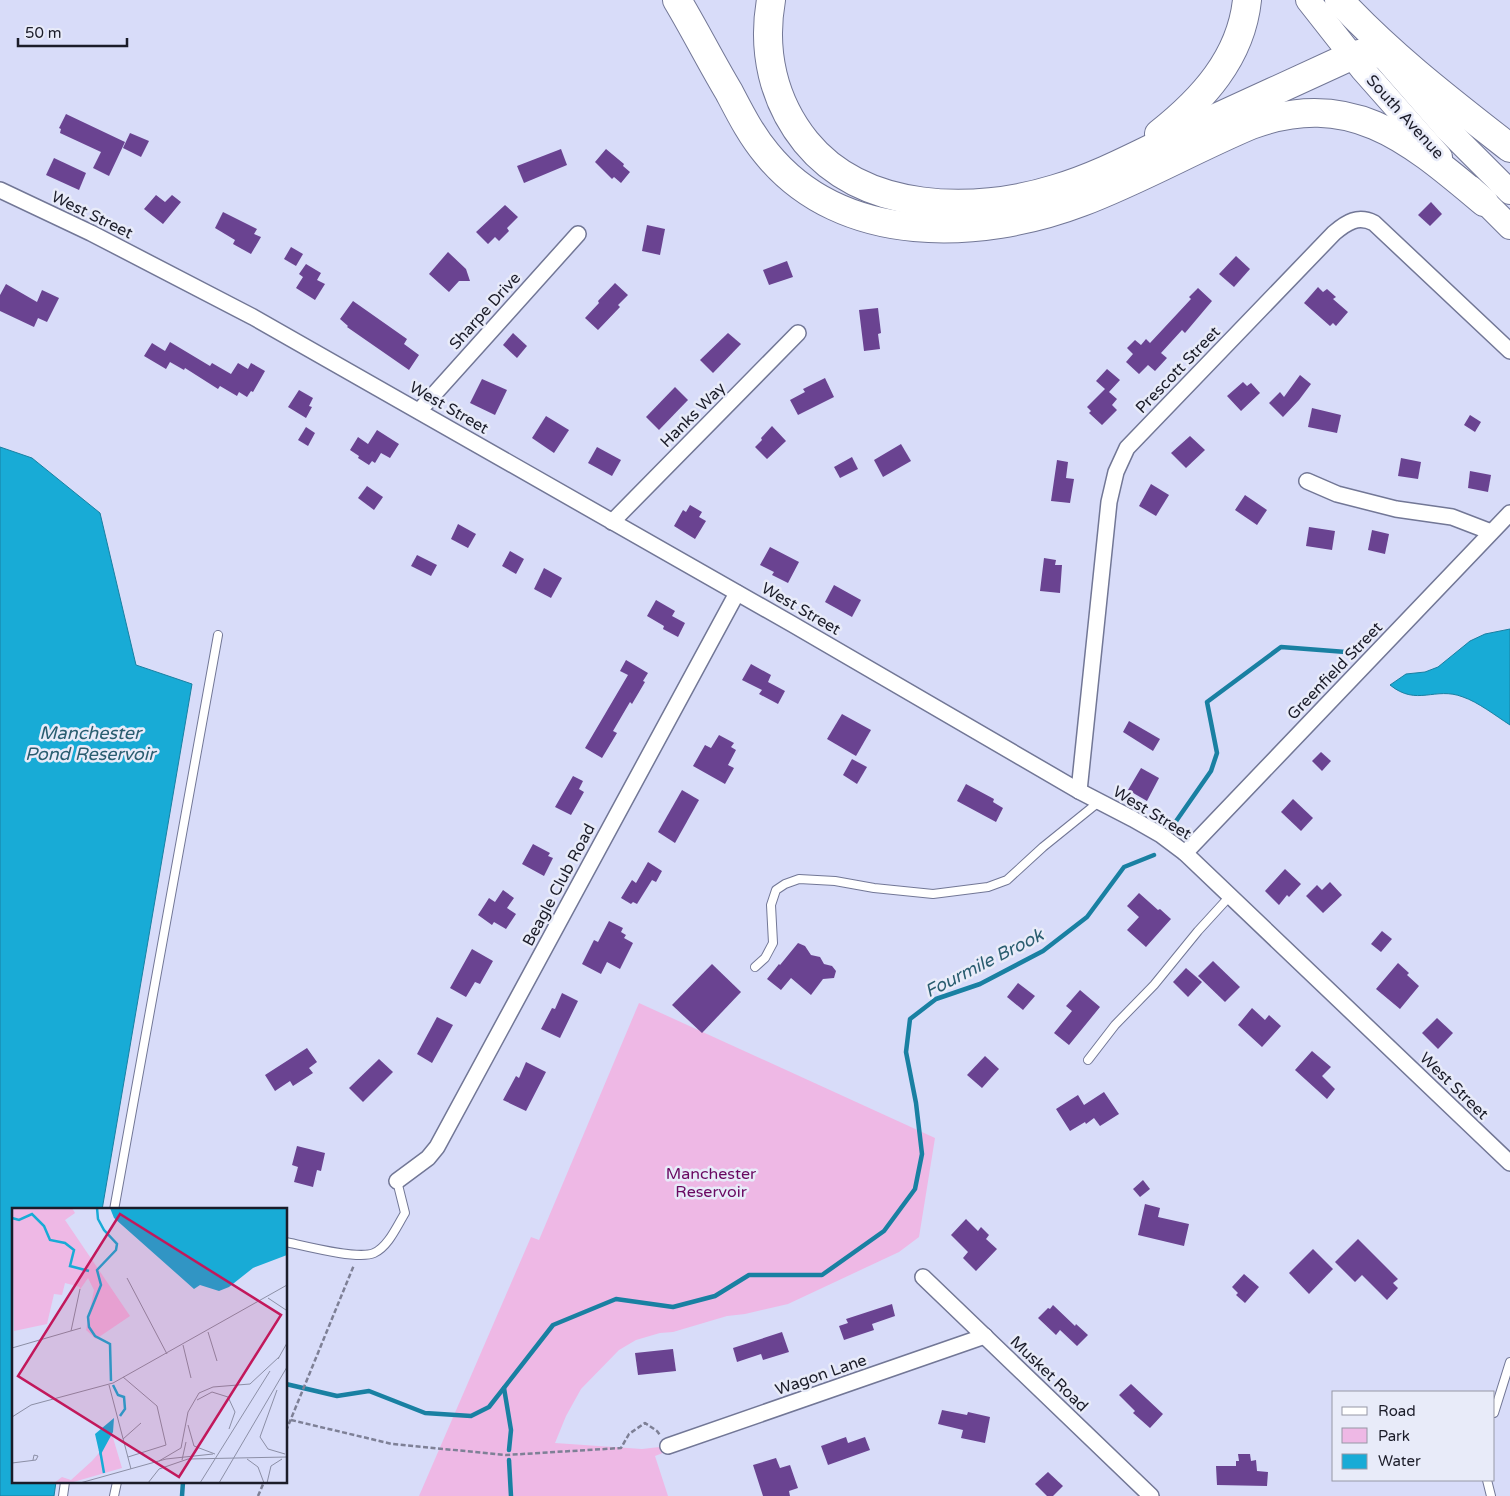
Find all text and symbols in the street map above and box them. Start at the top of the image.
scale bar [18,15,126,47]
text: 50 m [25,24,62,42]
street label: South Avenue [1362,71,1448,163]
street label: West Street [48,187,136,243]
street label: Sharpe Drive [445,268,525,354]
street label: Prescott Street [1131,322,1225,418]
street label: West Street [406,377,492,439]
street label: Hanks Way [656,378,730,452]
street label: West Street [758,578,844,640]
street label: Greenfield Street [1283,618,1387,724]
water label: Manchester Pond Reservoir [25,722,157,765]
street label: West Street [1109,782,1195,844]
street label: Beagle Club Road [518,820,600,950]
water label: Fourmile Brook [921,923,1048,1002]
street label: West Street [1415,1048,1493,1124]
park label: Manchester Reservoir [666,1164,757,1202]
inset map [12,1208,288,1484]
street label: Musket Road [1006,1332,1092,1416]
street label: Wagon Lane [773,1350,869,1400]
legend [1332,1391,1495,1481]
text: Road [1378,1402,1416,1420]
text: Park [1378,1427,1410,1445]
text: Water [1378,1452,1421,1470]

